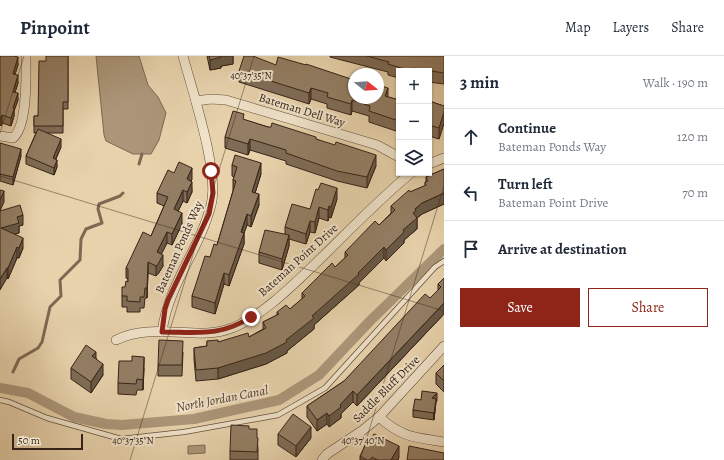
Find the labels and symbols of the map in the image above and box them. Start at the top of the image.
north arrow [348,68,384,104]
text: 40°37'35"N [230,69,272,82]
street label: Bateman Dell Way [257,89,348,131]
route start [202,162,220,180]
street label: Bateman Ponds Way [151,198,207,296]
street label: Bateman Point Drive [255,220,341,300]
route end [242,308,260,326]
street label: Saddle Bluff Drive [349,352,423,426]
water label: North Jordan Canal [174,381,271,416]
scale bar [12,432,83,451]
text: 40°37'35"N [112,434,154,447]
text: 40°37'40"N [341,434,385,447]

